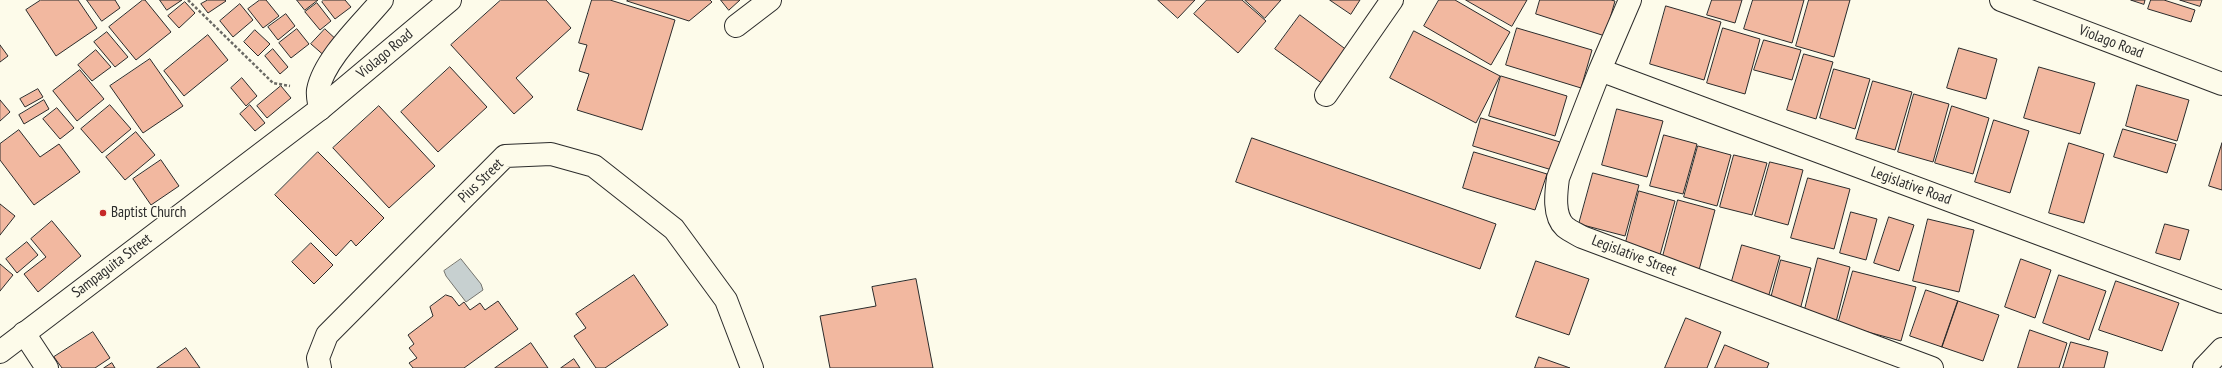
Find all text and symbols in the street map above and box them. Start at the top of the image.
street label: Violago Road [2076,21,2146,63]
street label: Violago Road [353,25,417,83]
street label: Pius Street [455,155,507,207]
street label: Legislative Road [1868,163,1954,209]
place label: Baptist Church [111,204,186,222]
marker: Baptist Church [98,208,108,218]
street label: Sampaguita Street [69,230,155,302]
street label: Legislative Street [1589,232,1679,280]

